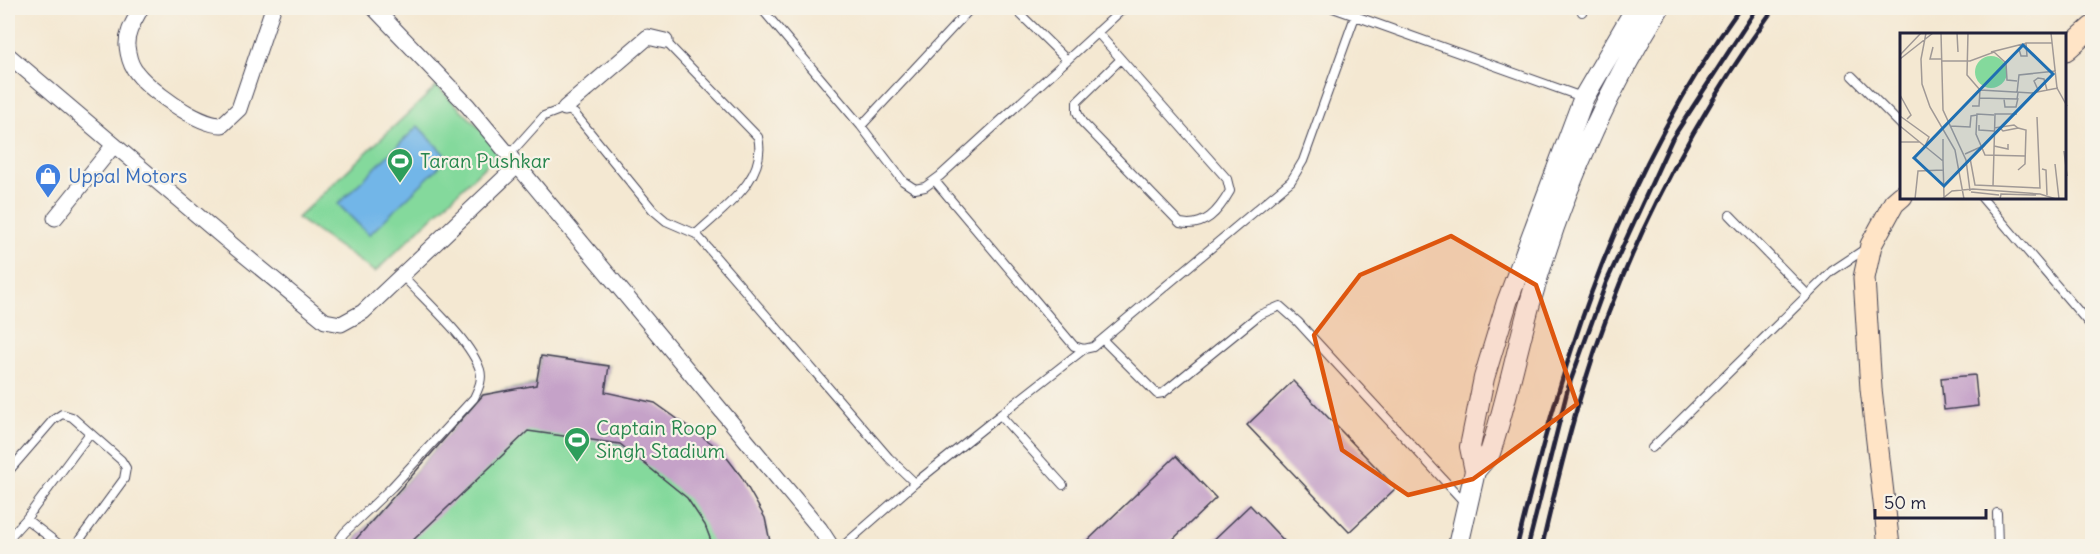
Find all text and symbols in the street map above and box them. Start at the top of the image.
inset map [1900,33,2067,200]
sports icon: Taran Pushkar [385,146,415,184]
place label: Taran Pushkar [420,148,550,173]
shop icon: Uppal Motors [33,161,63,199]
place label: Uppal Motors [68,163,187,188]
place label: Captain Roop Singh Stadium [596,415,725,463]
sports icon: Captain Roop Singh Stadium [562,425,592,463]
scale bar [1875,482,1986,520]
text: 50 m [1884,491,1926,514]

